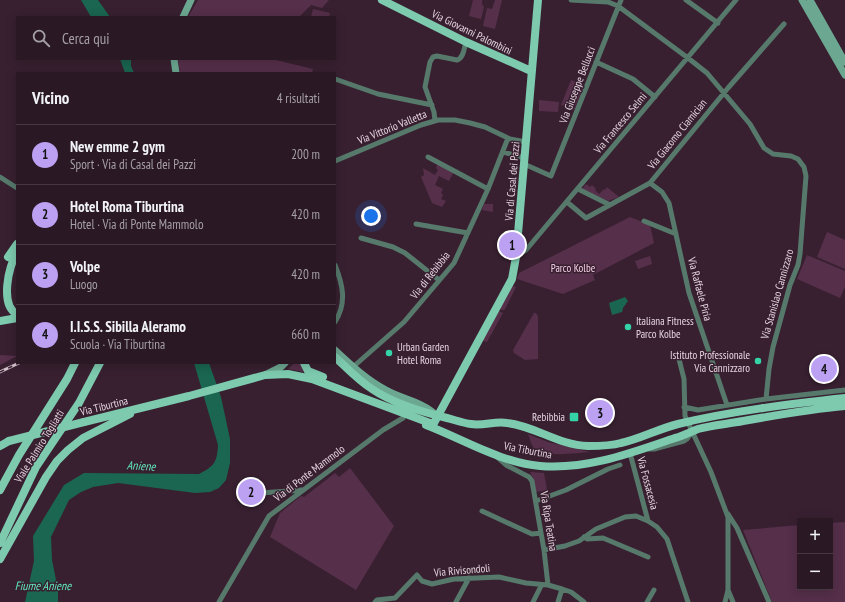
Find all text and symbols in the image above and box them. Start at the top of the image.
street label: Via Giovanni Palombini [429,6,514,57]
search box [16,16,336,60]
icon: search [30,27,52,49]
text: Cerca qui [62,29,110,48]
street label: Via Giuseppe Bellucci [556,45,598,126]
text: Vicino [32,87,69,109]
text: 4 risultati [277,90,320,107]
street label: Via Francesco Selmi [590,90,650,157]
street label: Via Giacomo Ciamician [644,96,710,173]
street label: Via Vittorio Valletta [354,107,429,148]
text: New emme 2 gym [70,137,165,156]
street label: Via di Casal dei Pazzi [501,141,522,222]
text: 1 [42,146,48,163]
text: 200 m [291,146,320,163]
text: Sport · Via di Casal dei Pazzi [70,156,196,173]
text: Hotel Roma Tiburtina [70,197,184,216]
text: 2 [42,206,48,223]
text: 420 m [291,206,320,223]
your location [361,206,381,226]
text: Hotel · Via di Ponte Mammolo [70,216,204,233]
pin: 1 [499,230,525,260]
street label: Via Stanislao Cannizzaro [757,247,797,341]
street label: Via di Rebibbia [406,248,453,302]
street label: Via Raffaele Piria [685,255,715,322]
text: Volpe [70,257,100,276]
park label: Parco Kolbe [551,261,596,275]
text: 3 [42,266,48,283]
text: 420 m [291,266,320,283]
text: Luogo [70,276,98,293]
place label: Italiana Fitness Parco Kolbe [636,314,694,341]
text: I.I.S.S. Sibilla Aleramo [70,317,186,336]
marker: Italiana Fitness Parco Kolbe [623,322,633,332]
text: 4 [42,326,48,343]
text: 660 m [291,326,320,343]
text: Scuola · Via Tiburtina [70,336,165,353]
place label: Urban Garden Hotel Roma [397,340,449,367]
marker: Urban Garden Hotel Roma [384,348,394,358]
place label: Istituto Professionale Via Cannizzaro [670,348,750,375]
pin: 4 [811,354,837,384]
marker: Istituto Professionale Via Cannizzaro [753,356,763,366]
street label: Via Tiburtina [78,393,129,419]
pin: 3 [587,398,613,428]
street label: Viale Palmiro Togliatti [10,407,67,486]
place label: Rebibbia [532,410,565,424]
marker: Rebibbia [568,411,580,423]
street label: Via Tiburtina [502,438,553,462]
street label: Via di Ponte Mammolo [270,442,348,505]
street label: Via Fossacesia [634,454,662,511]
water label: Aniene [126,457,157,474]
pin: 2 [238,477,264,507]
street label: Via Ripa Teatina [537,489,561,552]
map controls [797,518,833,590]
button: + [797,518,833,554]
button: − [797,554,833,590]
street label: Via Rivisondoli [432,561,491,580]
water label: Fiume Aniene [15,578,72,593]

